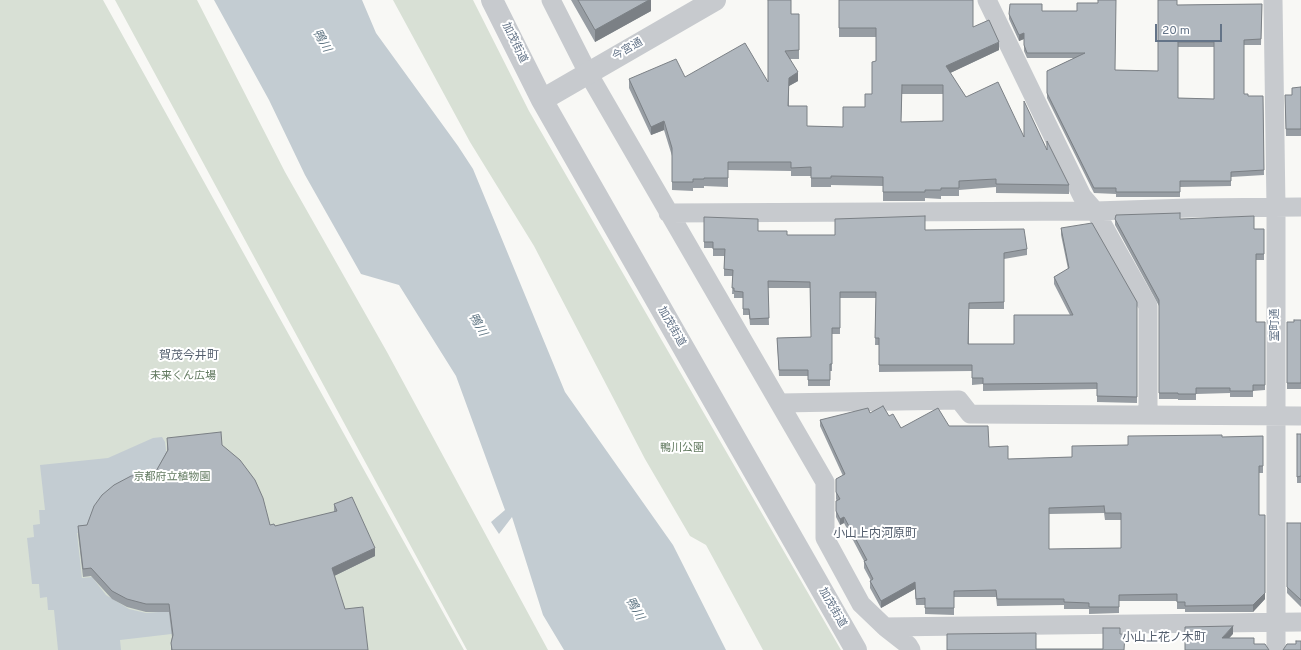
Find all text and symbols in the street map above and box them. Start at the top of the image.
scale bar [1157,16,1224,42]
street label: 加茂街道 [498,20,530,66]
text: 20 m [1162,23,1190,39]
water label: 鴨川 [309,27,333,55]
street label: 今宮通 [610,36,646,64]
street label: 加茂街道 [654,305,688,349]
street label: 室町通 [1269,309,1283,341]
water label: 鴨川 [465,311,489,339]
district label: 賀茂今井町 [159,350,219,364]
park label: 未来くん広場 [150,370,216,384]
park label: 鴨川公園 [660,442,704,456]
park label: 京都府立植物園 [134,471,210,485]
district label: 小山上内河原町 [833,528,917,542]
street label: 加茂街道 [815,586,849,630]
water label: 鴨川 [622,595,646,623]
district label: 小山上花ノ木町 [1122,632,1206,646]

